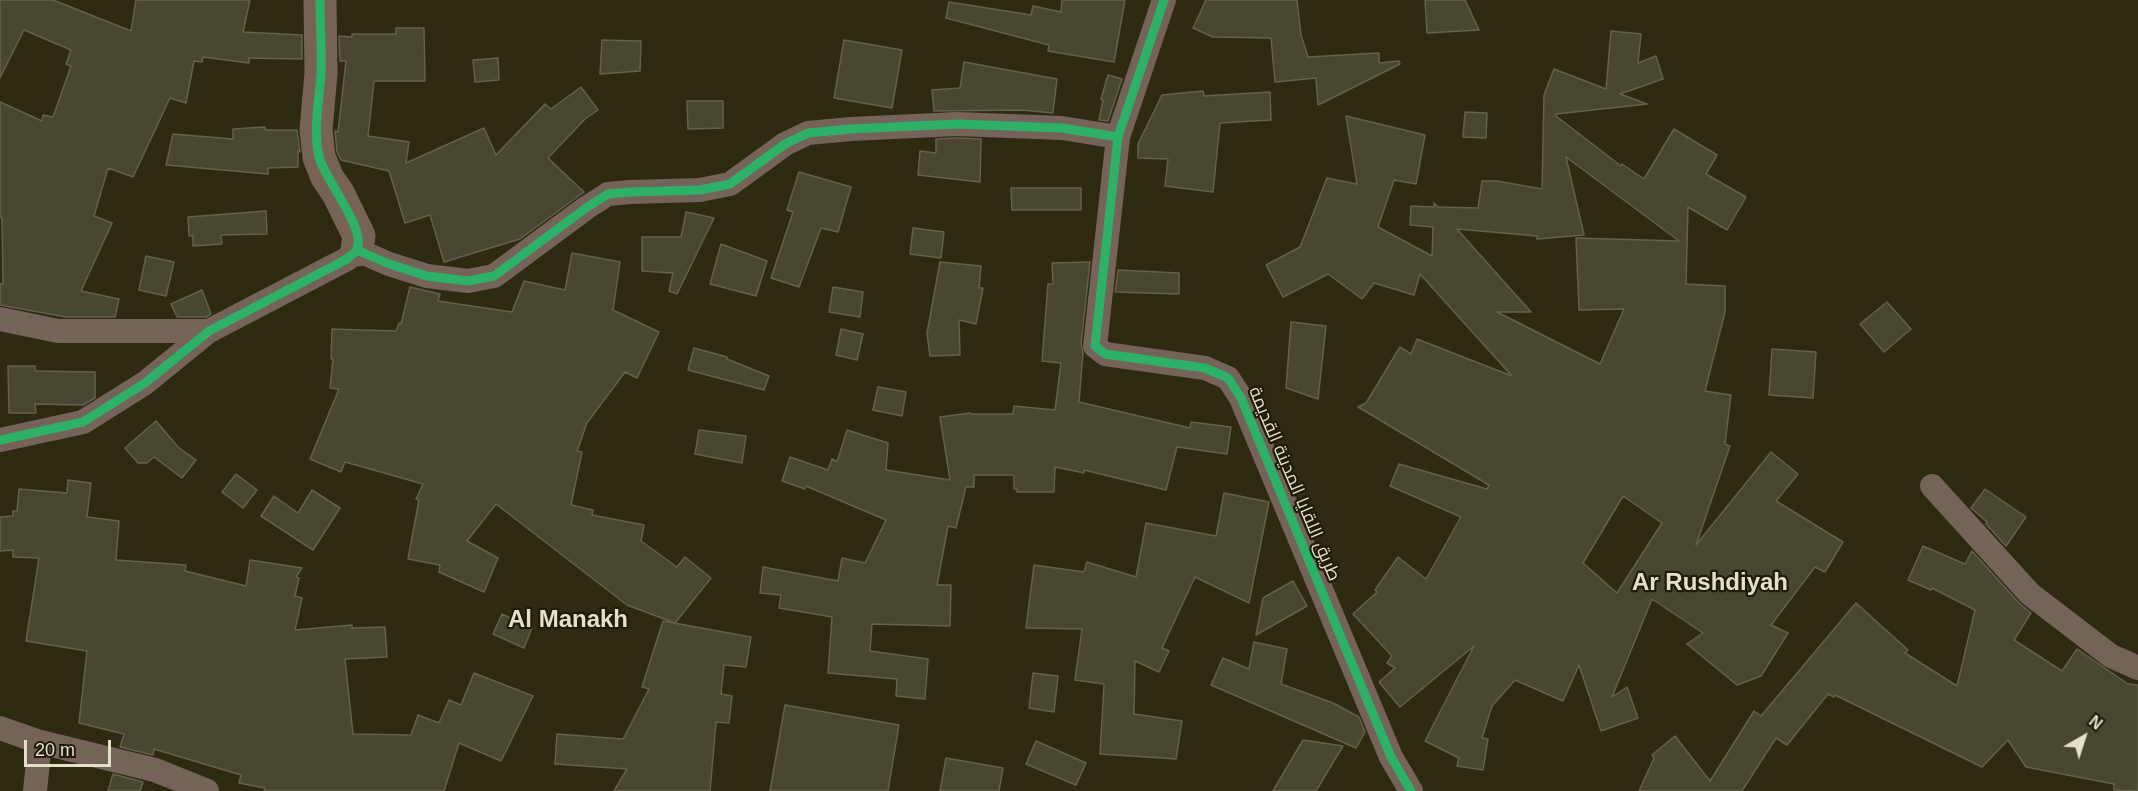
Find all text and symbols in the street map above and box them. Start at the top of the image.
street label: طريق اللقايا المدينة القديمة [1243,384,1345,584]
district label: Ar Rushdiyah [1632,569,1788,597]
district label: Al Manakh [508,606,628,634]
north arrow [2054,707,2114,767]
text: N [2086,712,2105,733]
scale bar [27,728,114,766]
text: 20 m [35,740,75,760]

